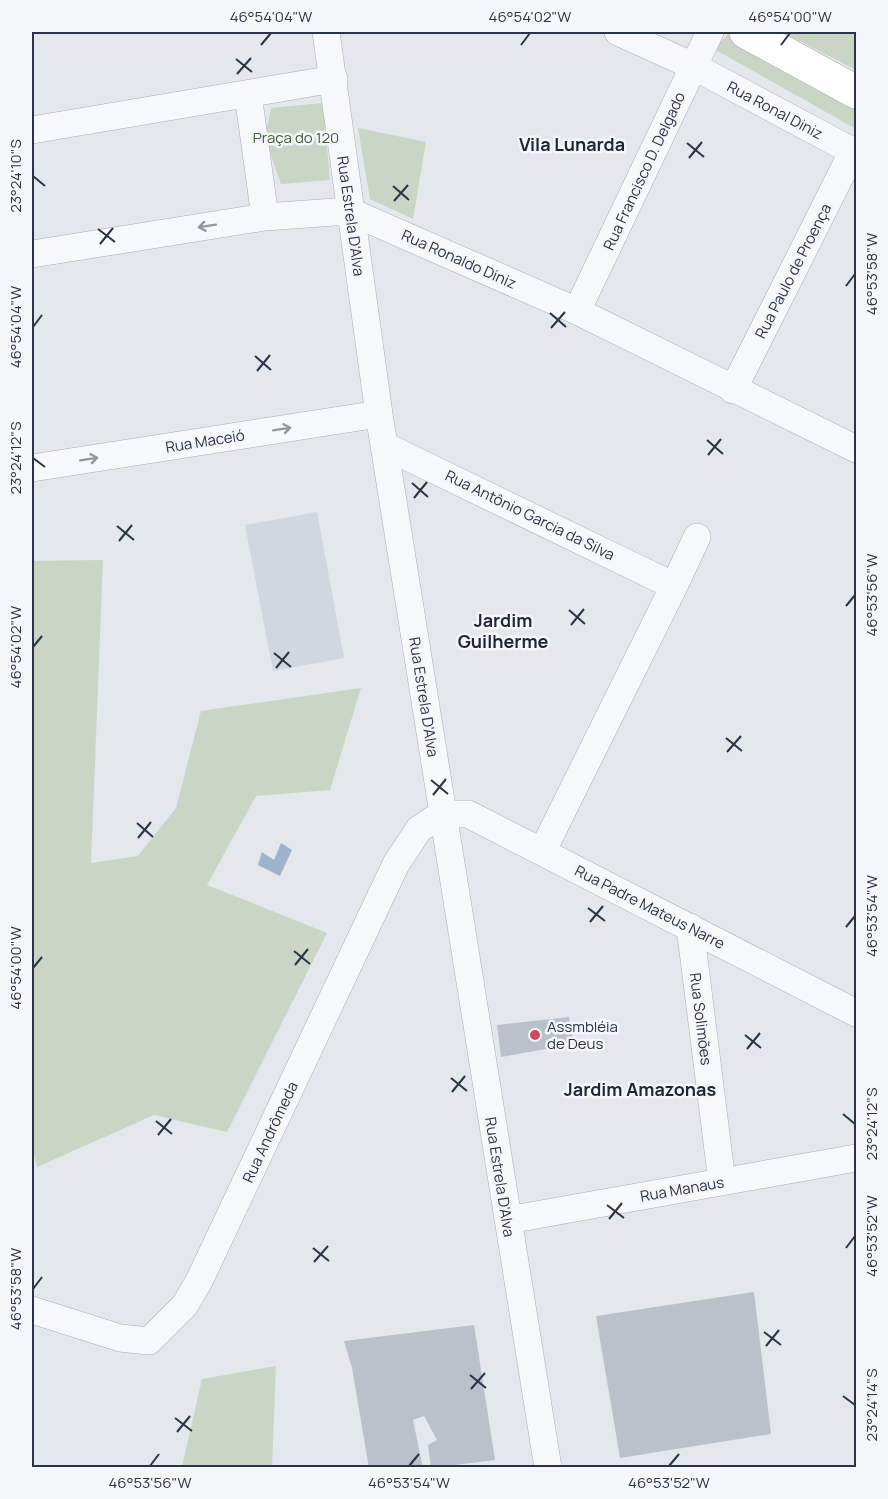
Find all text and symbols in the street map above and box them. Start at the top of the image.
text: 46°54'04"W [230,6,312,27]
text: 46°54'02"W [489,6,571,27]
text: 46°54'00"W [748,6,832,27]
street label: Rua Ronal Diniz [723,76,827,144]
street label: Rua Francisco D. Delgado [598,88,690,254]
park label: Praça do 120 [253,127,339,148]
district label: Vila Lunarda [519,132,625,156]
text: 23°24'10"S [5,139,26,213]
street label: Rua Estrela D'Alva [332,155,370,277]
street label: Rua Paulo de Proença [750,200,836,342]
one-way arrow [197,221,217,232]
street label: Rua Ronaldo Diniz [398,224,520,294]
text: 46°53'58"W [861,233,882,315]
text: 46°54'04"W [5,286,26,368]
text: 23°24'12"S [5,422,26,494]
one-way arrow [272,423,291,434]
street label: Rua Maceió [164,424,246,458]
one-way arrow [79,453,99,464]
street label: Rua Antônio Garcia da Silva [442,465,618,565]
text: 46°53'56"W [861,554,882,636]
text: 46°54'02"W [5,606,26,688]
district label: Jardim Guilherme [458,608,548,653]
street label: Rua Estrela D'Alva [404,636,444,758]
street label: Rua Padre Mateus Narre [571,860,729,954]
text: 46°53'54"W [861,875,882,957]
text: 46°54'00"W [5,926,26,1010]
street label: Rua Solimões [685,972,717,1067]
place label: Assmbléia de Deus [547,1016,618,1054]
marker: Assmbléia de Deus [528,1028,542,1042]
district label: Jardim Amazonas [564,1077,716,1101]
street label: Rua Andrômeda [237,1078,303,1186]
text: 23°24'12"S [861,1088,882,1160]
street label: Rua Estrela D'Alva [480,1116,520,1238]
street label: Rua Manaus [638,1171,726,1207]
text: 46°53'52"W [861,1195,882,1277]
text: 46°53'58"W [5,1248,26,1330]
text: 23°24'14"S [861,1369,882,1441]
text: 46°53'56"W [109,1472,191,1493]
text: 46°53'54"W [368,1472,450,1493]
text: 46°53'52"W [628,1472,710,1493]

